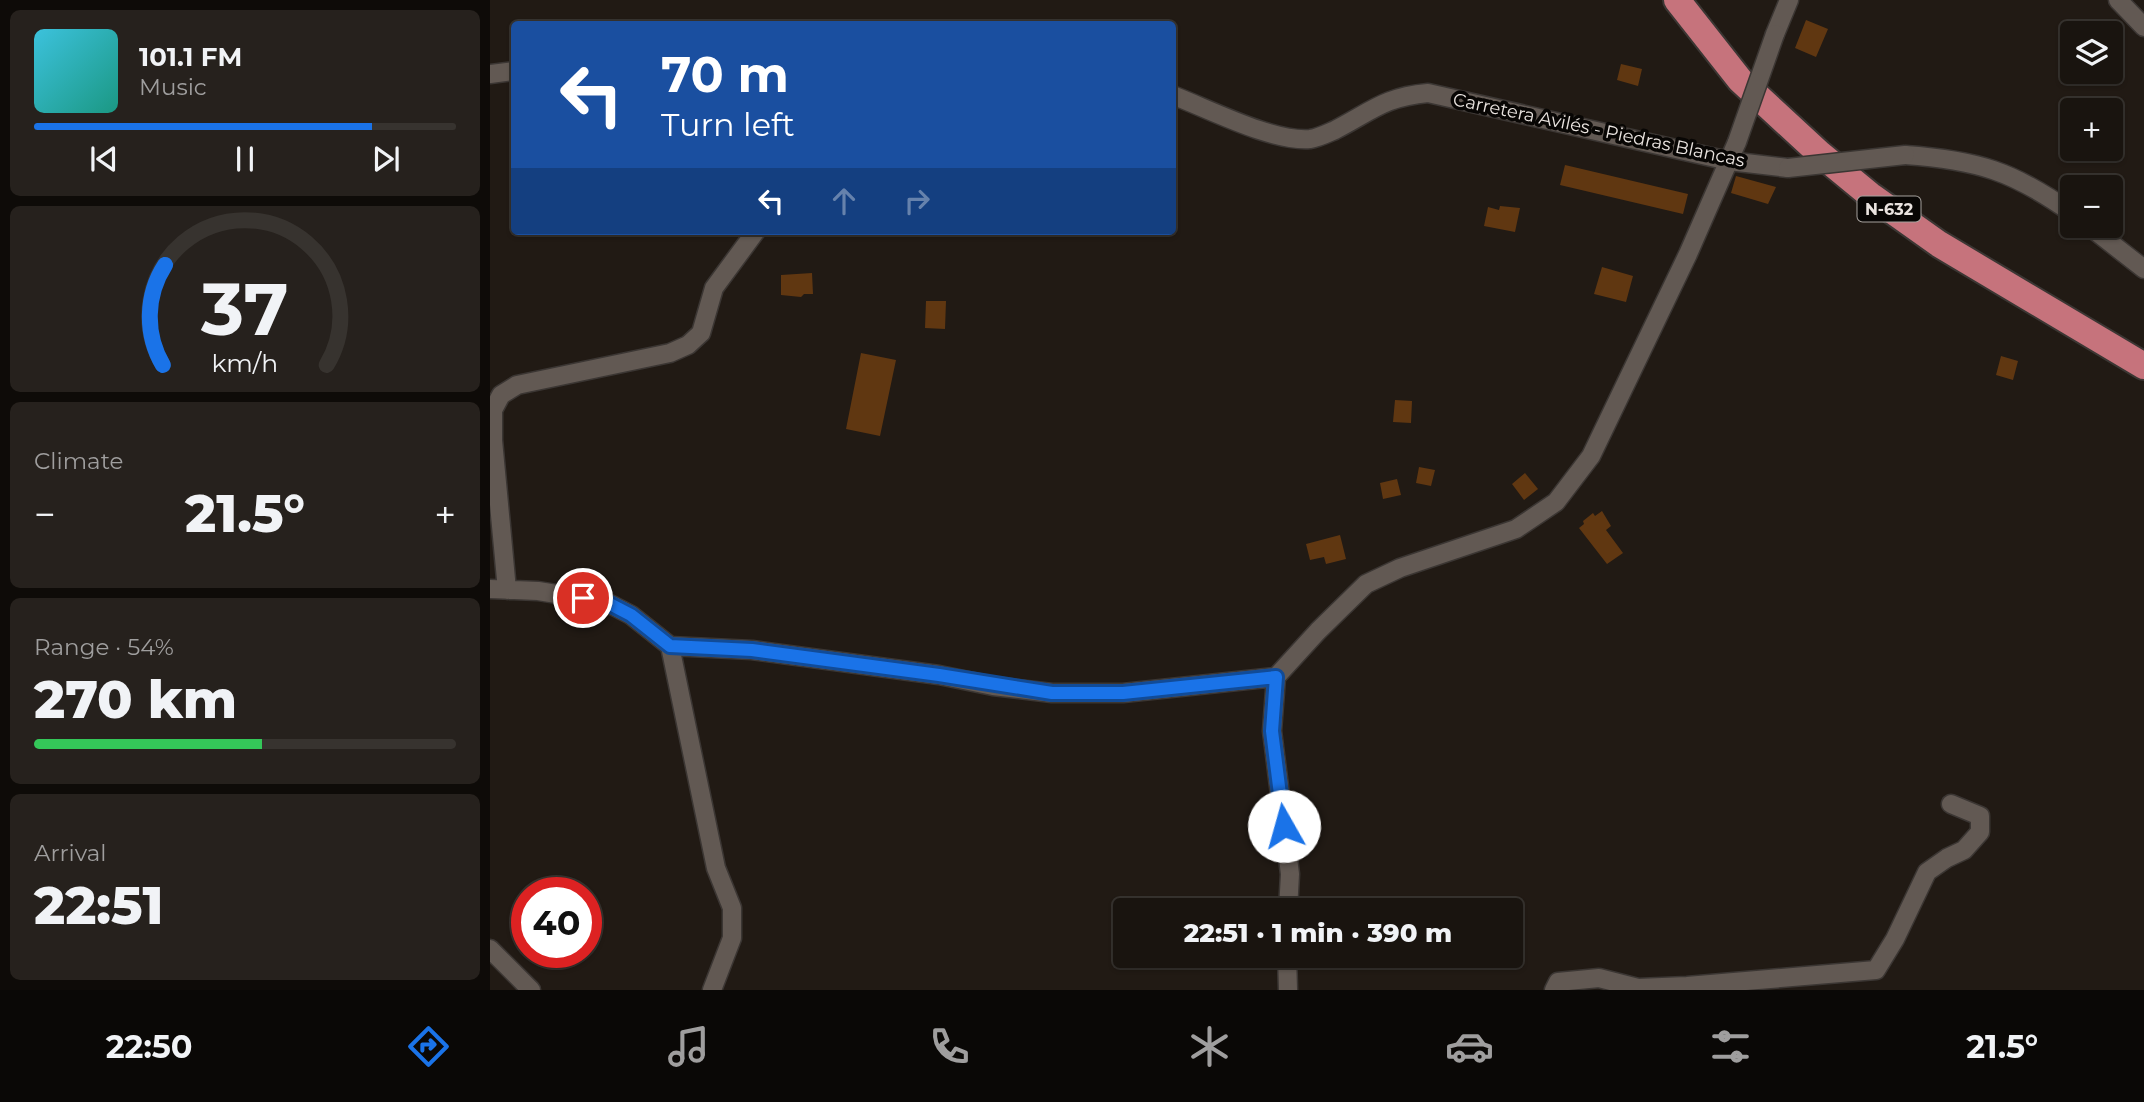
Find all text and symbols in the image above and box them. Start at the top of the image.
map controls [2060,21,2123,238]
button: layers [2060,21,2123,84]
text: 101.1 FM [139,41,242,73]
text: 70 m [661,45,789,104]
icon: left [546,49,637,140]
text: Music [139,73,207,101]
street label: Carretera Avilés - Piedras Blancas [1451,88,1747,172]
button: + [2060,98,2123,161]
text: Turn left [661,105,795,144]
icon: previous [85,140,123,178]
icon: pause [226,140,264,178]
icon: next [367,140,405,178]
button: − [2060,175,2123,238]
icon: left [752,182,790,220]
icon: ahead [825,182,863,220]
icon: right [898,182,936,220]
road number: N-632 [1858,196,1920,222]
text: 37 [200,265,289,353]
text: km/h [212,348,278,378]
text: Climate [34,447,123,475]
text: 21.5° [185,482,305,545]
text: − [34,491,56,538]
text: + [434,491,456,538]
pin [553,568,613,628]
icon: arrive [564,579,602,617]
text: Range · 54% [34,633,174,661]
text: 270 km [34,668,237,731]
position arrow [1247,789,1321,863]
text: Arrival [34,839,107,867]
text: 22:51 [34,874,164,937]
speed limit sign: 40 [511,877,602,968]
text: 22:51 · 1 min · 390 m [1184,917,1452,949]
icon: directions [404,1022,453,1071]
icon: music [664,1022,713,1071]
icon: phone [925,1022,974,1071]
icon: climate [1185,1022,1234,1071]
icon: car [1445,1022,1494,1071]
icon: filters [1706,1022,1755,1071]
text: 22:50 [106,1027,193,1066]
text: 21.5° [1966,1027,2038,1066]

